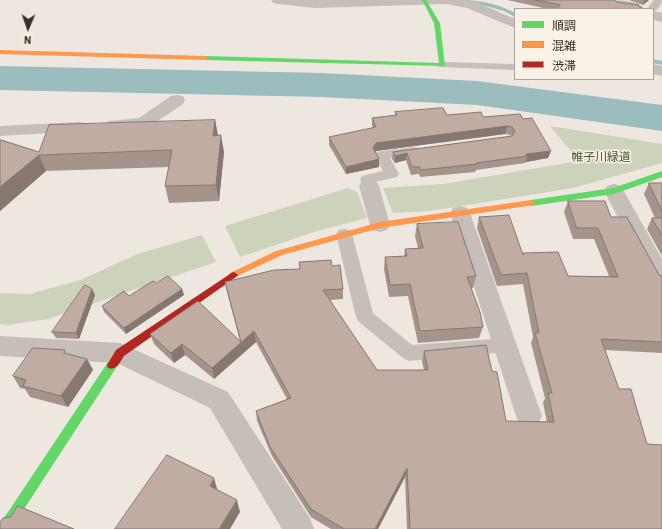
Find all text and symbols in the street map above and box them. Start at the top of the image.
north arrow [8,8,48,48]
legend [514,8,654,80]
text: 順調 [552,18,576,32]
text: N [24,34,31,47]
text: 混雑 [552,38,576,52]
text: 渋滞 [552,58,576,72]
park label: 帷子川緑道 [571,150,631,164]

